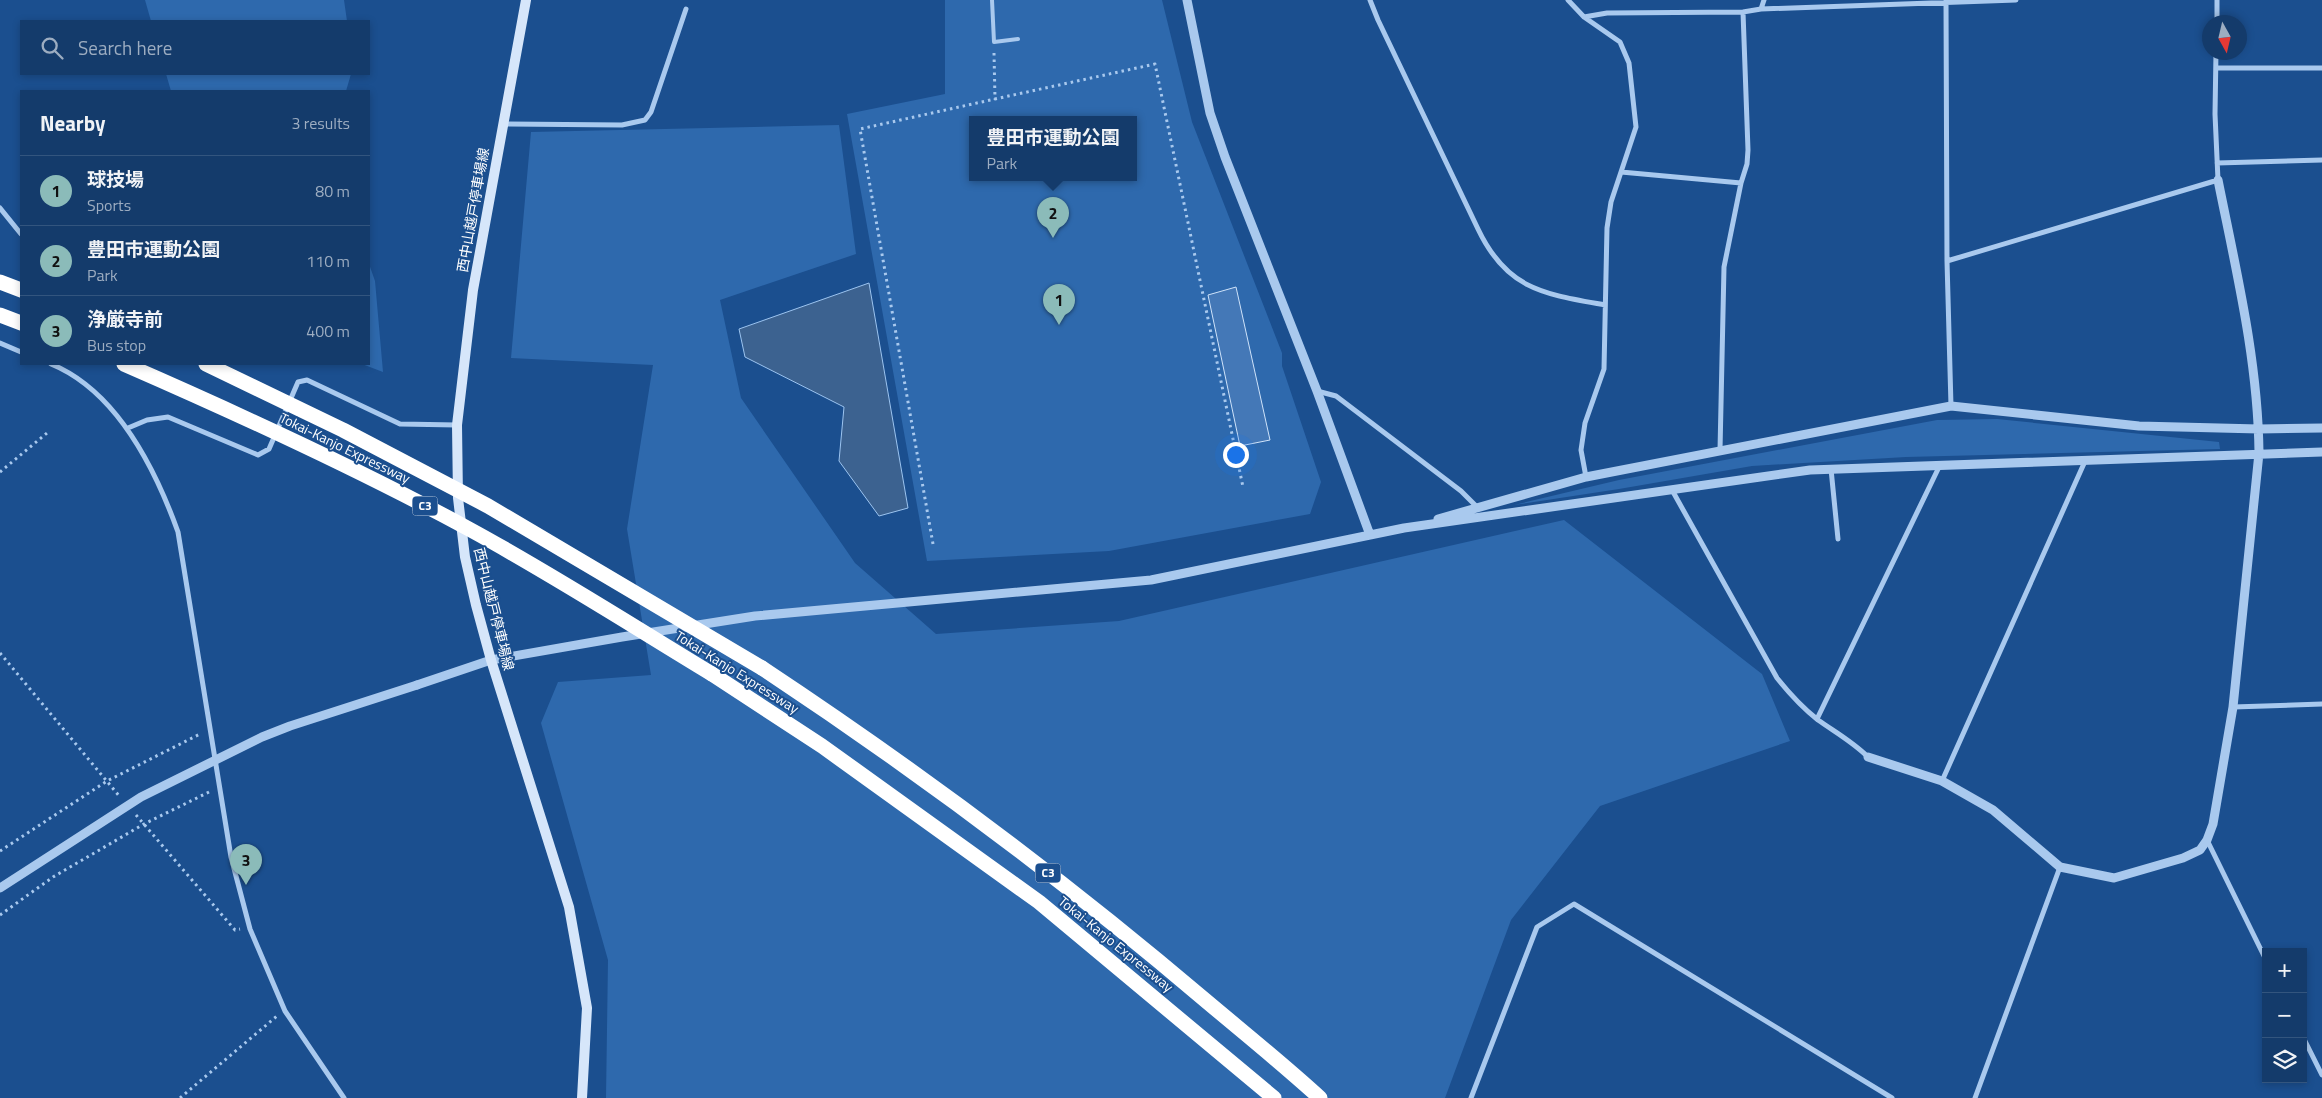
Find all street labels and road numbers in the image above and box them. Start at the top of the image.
street label: 西中山越戸停車場線 [451,146,494,274]
street label: Tokai-Kanjo Expressway [276,407,414,488]
road number: C3 [412,496,438,516]
street label: 西中山越戸停車場線 [469,545,520,673]
street label: Tokai-Kanjo Expressway [671,625,804,718]
road number: C3 [1036,864,1060,882]
street label: Tokai-Kanjo Expressway [1054,890,1179,997]

